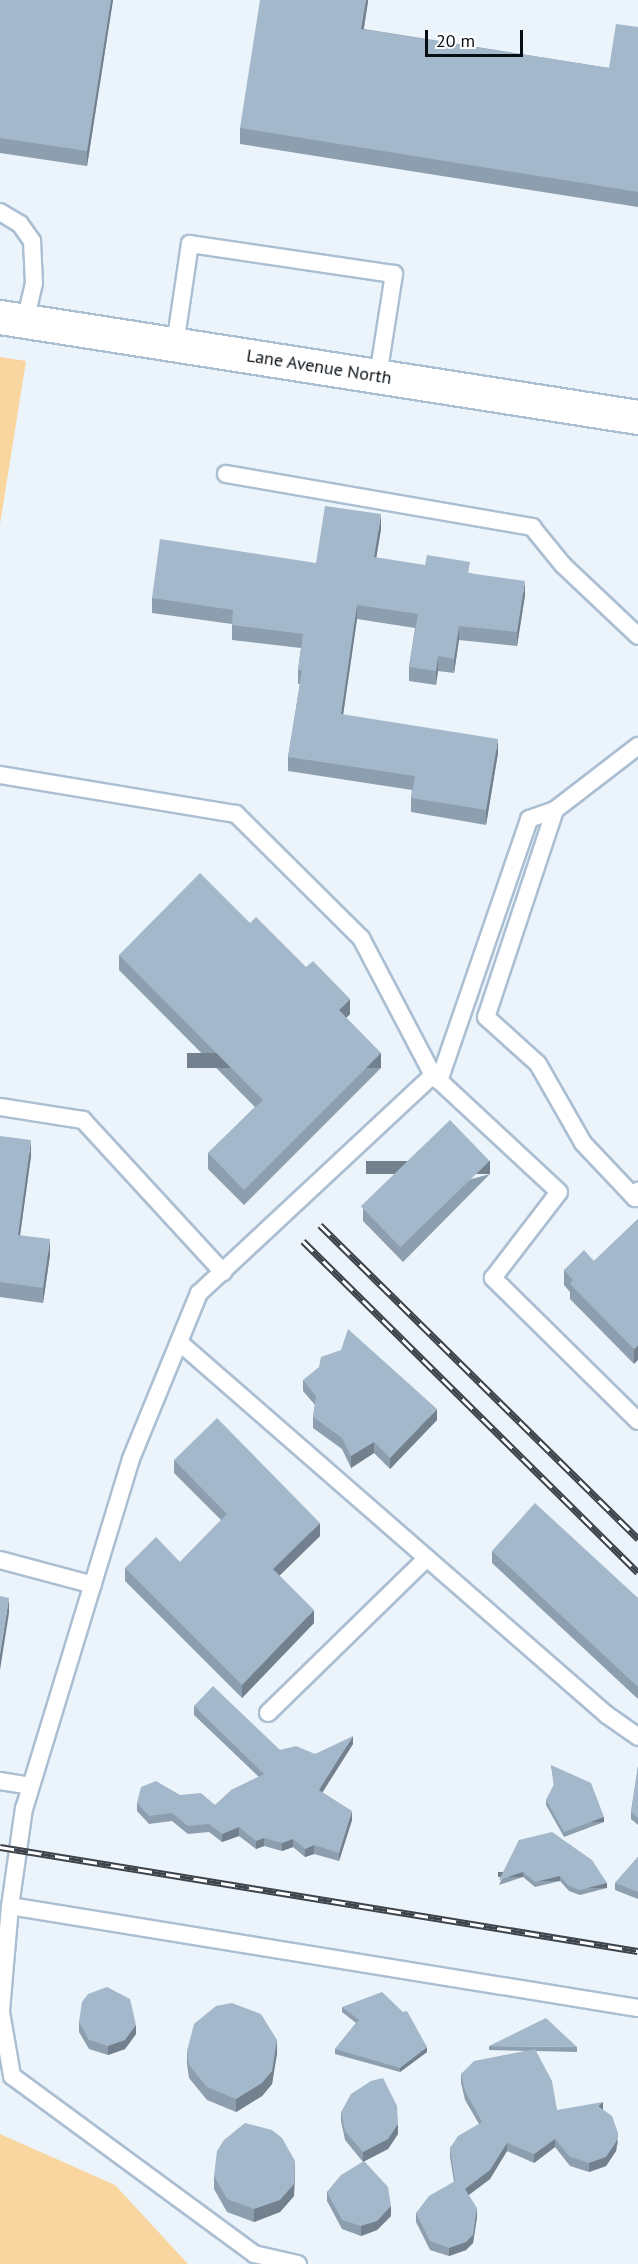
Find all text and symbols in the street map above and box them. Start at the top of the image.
scale bar [428,18,526,56]
text: 20 m [436,29,475,52]
street label: Lane Avenue North [245,345,393,389]

